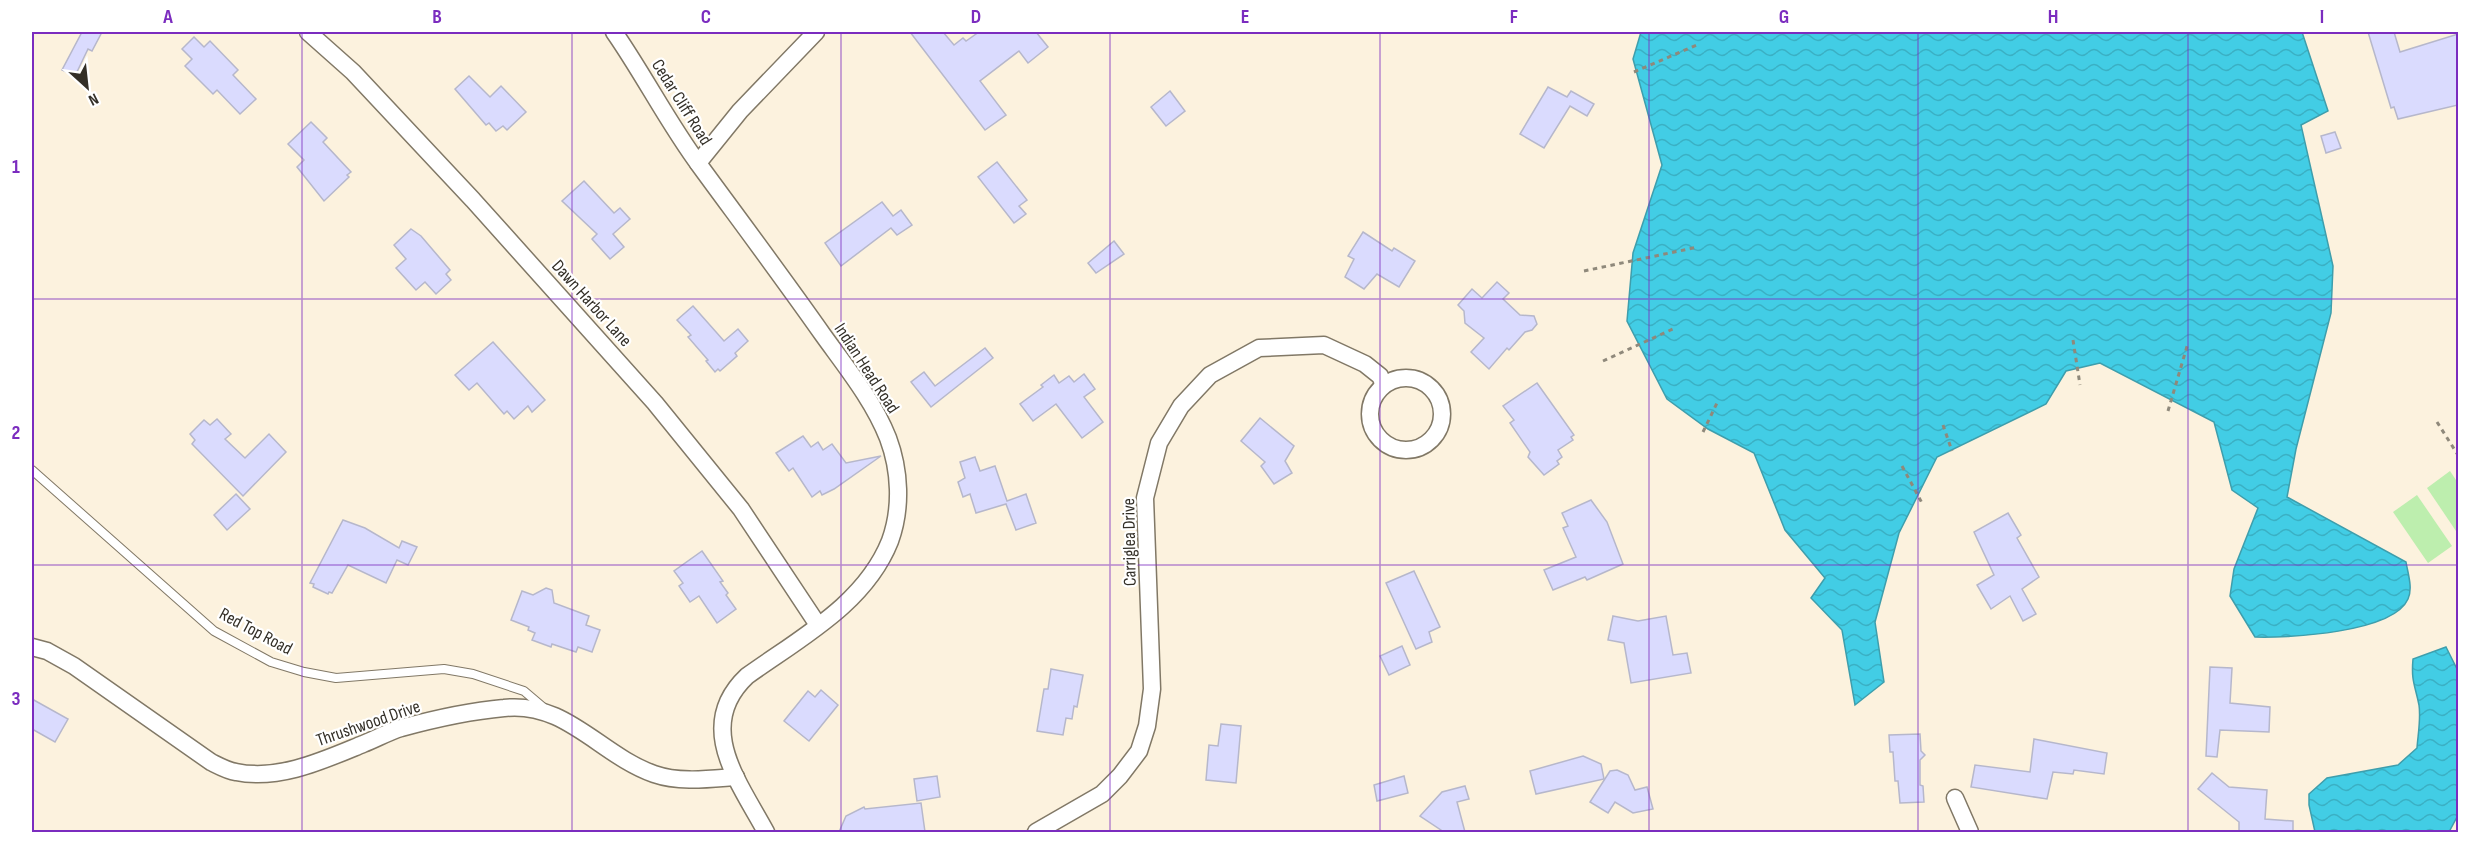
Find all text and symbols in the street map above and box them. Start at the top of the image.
text: A [162,5,173,29]
text: B [432,5,442,29]
text: C [701,5,711,29]
text: D [971,5,981,29]
text: E [1241,5,1249,29]
text: F [1510,5,1518,29]
text: G [1779,5,1789,29]
text: H [2048,5,2058,29]
text: I [2320,5,2324,29]
street label: Cedar Cliff Road [647,55,716,149]
north arrow [57,57,117,117]
text: N [85,89,101,109]
text: 1 [12,155,20,179]
street label: Dawn Harbor Lane [547,256,636,351]
street label: Indian Head Road [830,319,904,417]
text: 2 [12,421,20,445]
street label: Carriglea Drive [1118,498,1141,586]
street label: Red Top Road [216,603,296,659]
text: 3 [12,687,21,711]
street label: Thrushwood Drive [313,696,423,751]

